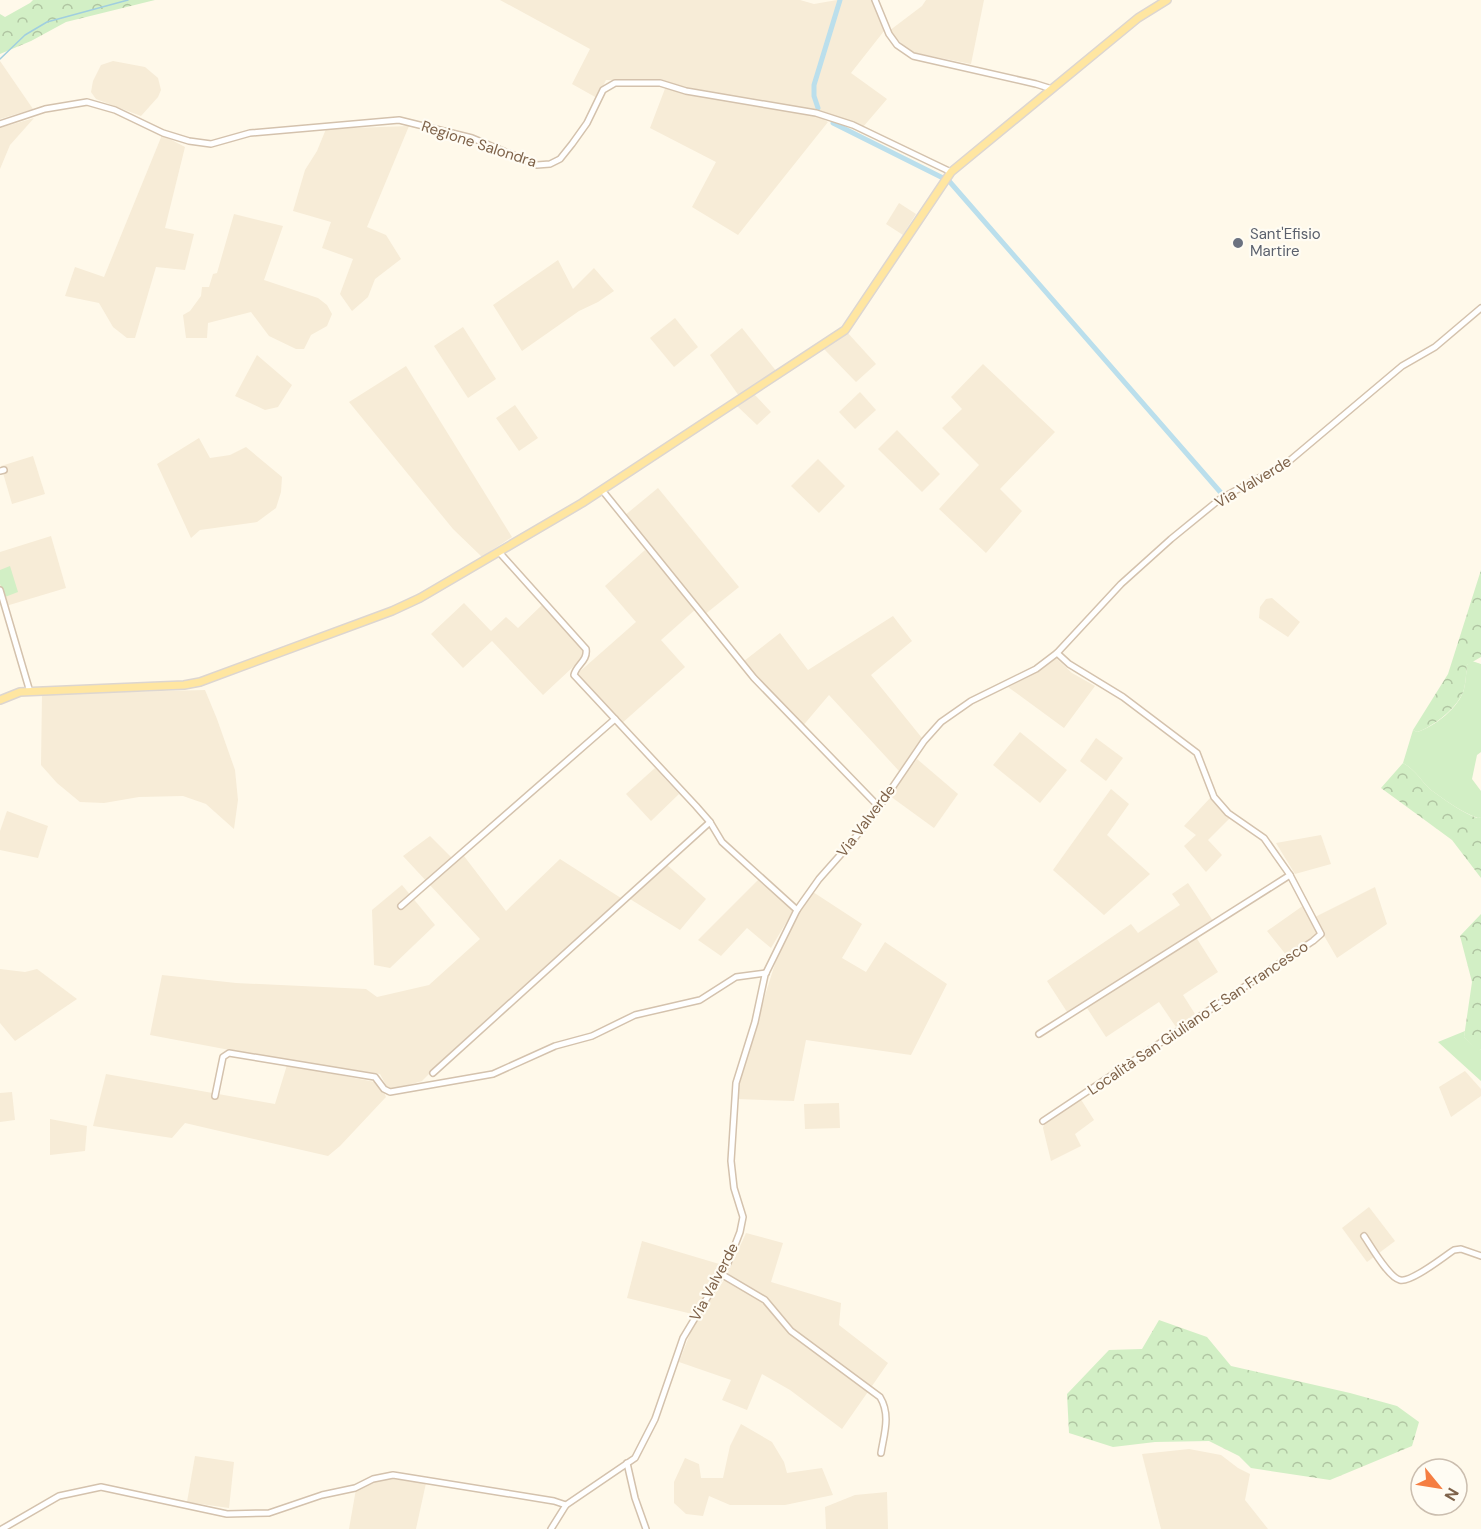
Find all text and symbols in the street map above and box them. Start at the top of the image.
street label: Regione Salondra [419,116,539,172]
place label: Sant'Efisio Martire [1250,224,1321,261]
marker: Sant'Efisio Martire [1231,236,1245,250]
street label: Via Valverde [1211,451,1295,513]
street label: Via Valverde [832,781,900,861]
street label: Località San Giuliano E San Francesco [1084,936,1312,1100]
street label: Via Valverde [685,1239,743,1325]
north arrow [1409,1457,1469,1517]
text: N [1440,1484,1464,1505]

